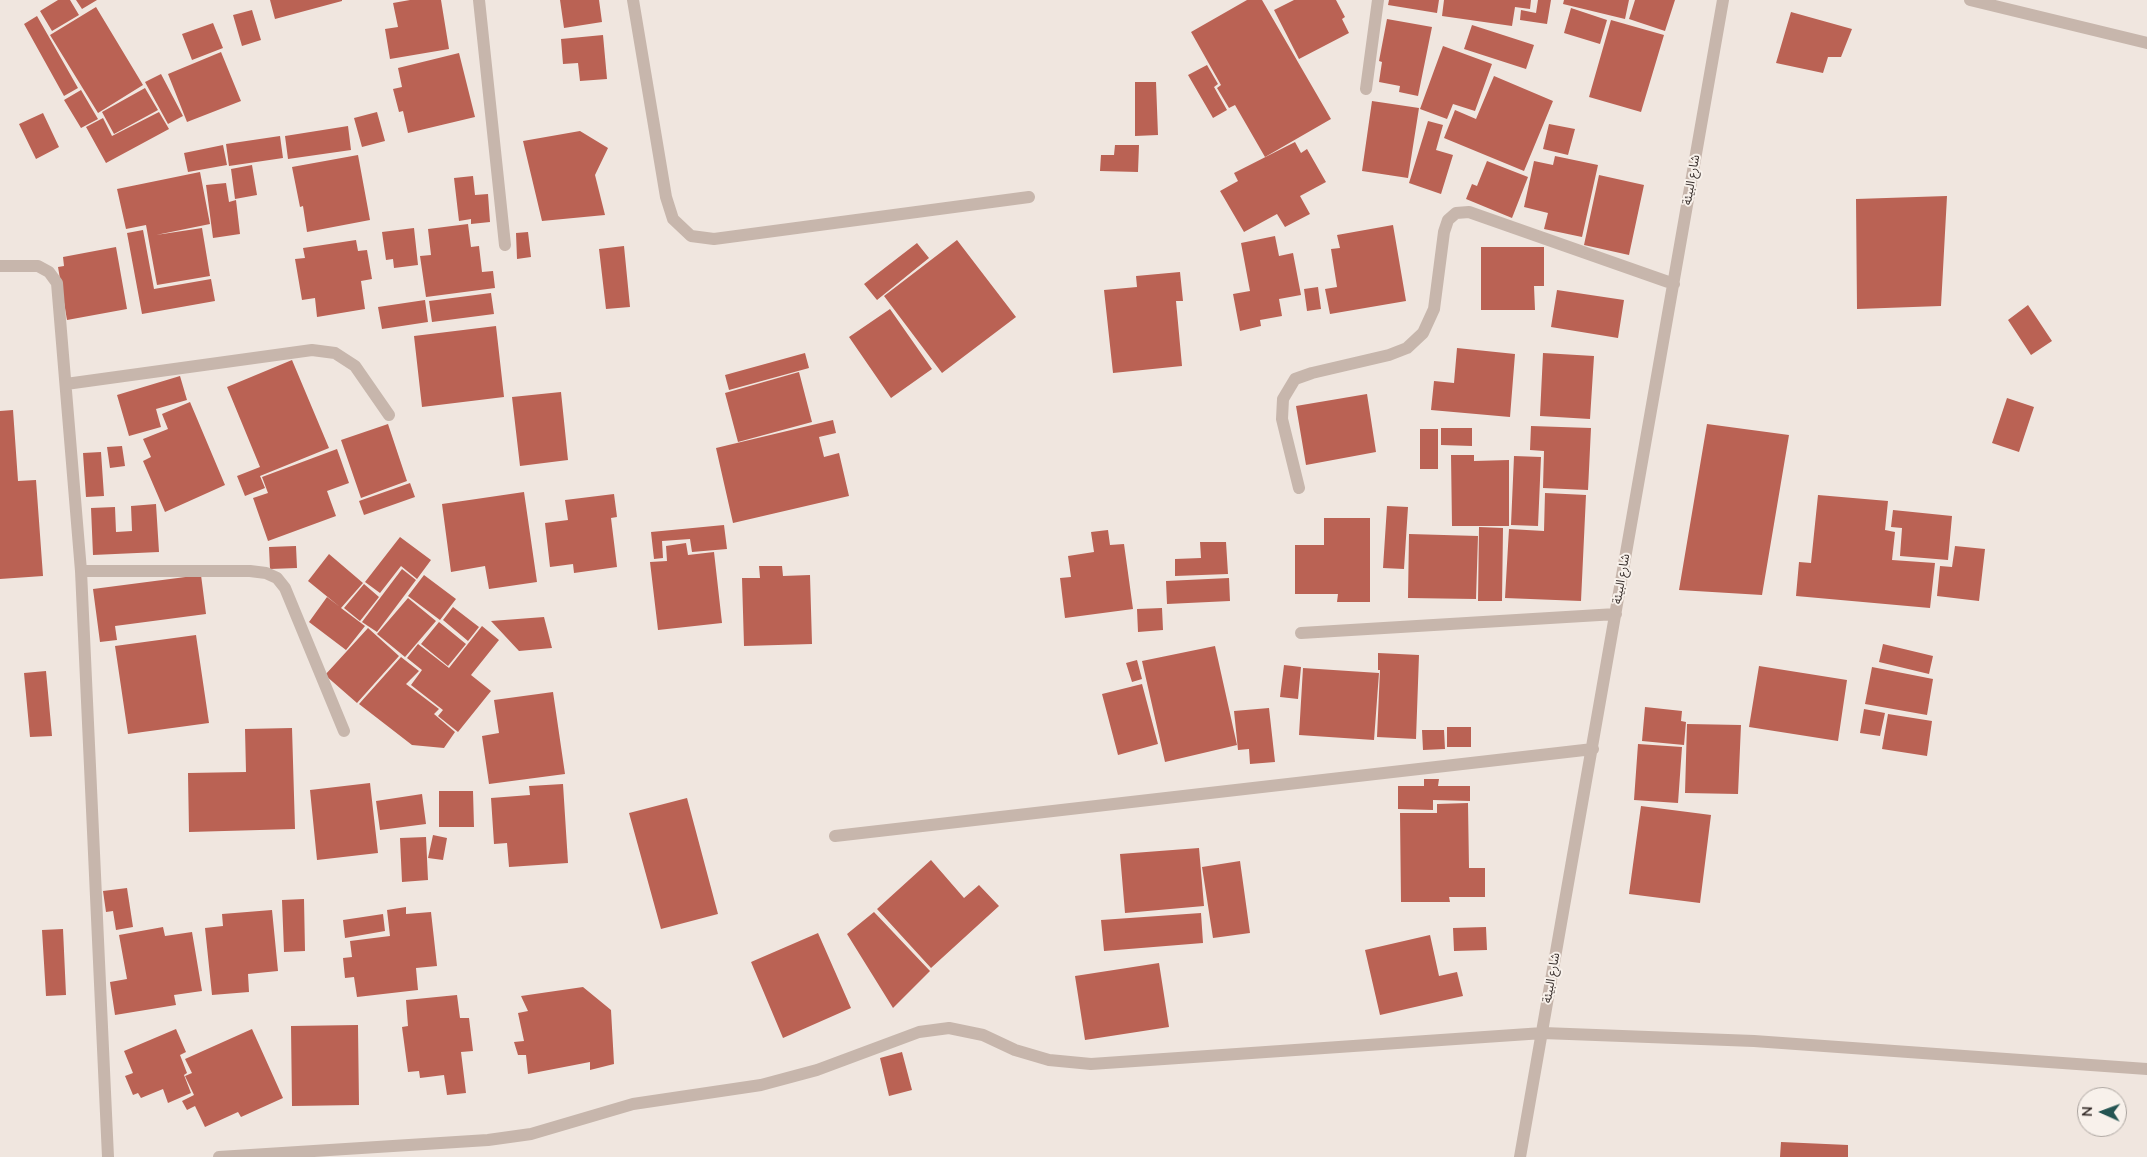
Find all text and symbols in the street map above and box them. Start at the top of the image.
street label: شارع البيئة [1680,154,1704,206]
street label: شارع البيئة [1610,553,1634,605]
street label: شارع البيئة [1540,952,1564,1004]
north arrow [2077,1087,2127,1137]
text: N [2078,1106,2097,1117]

